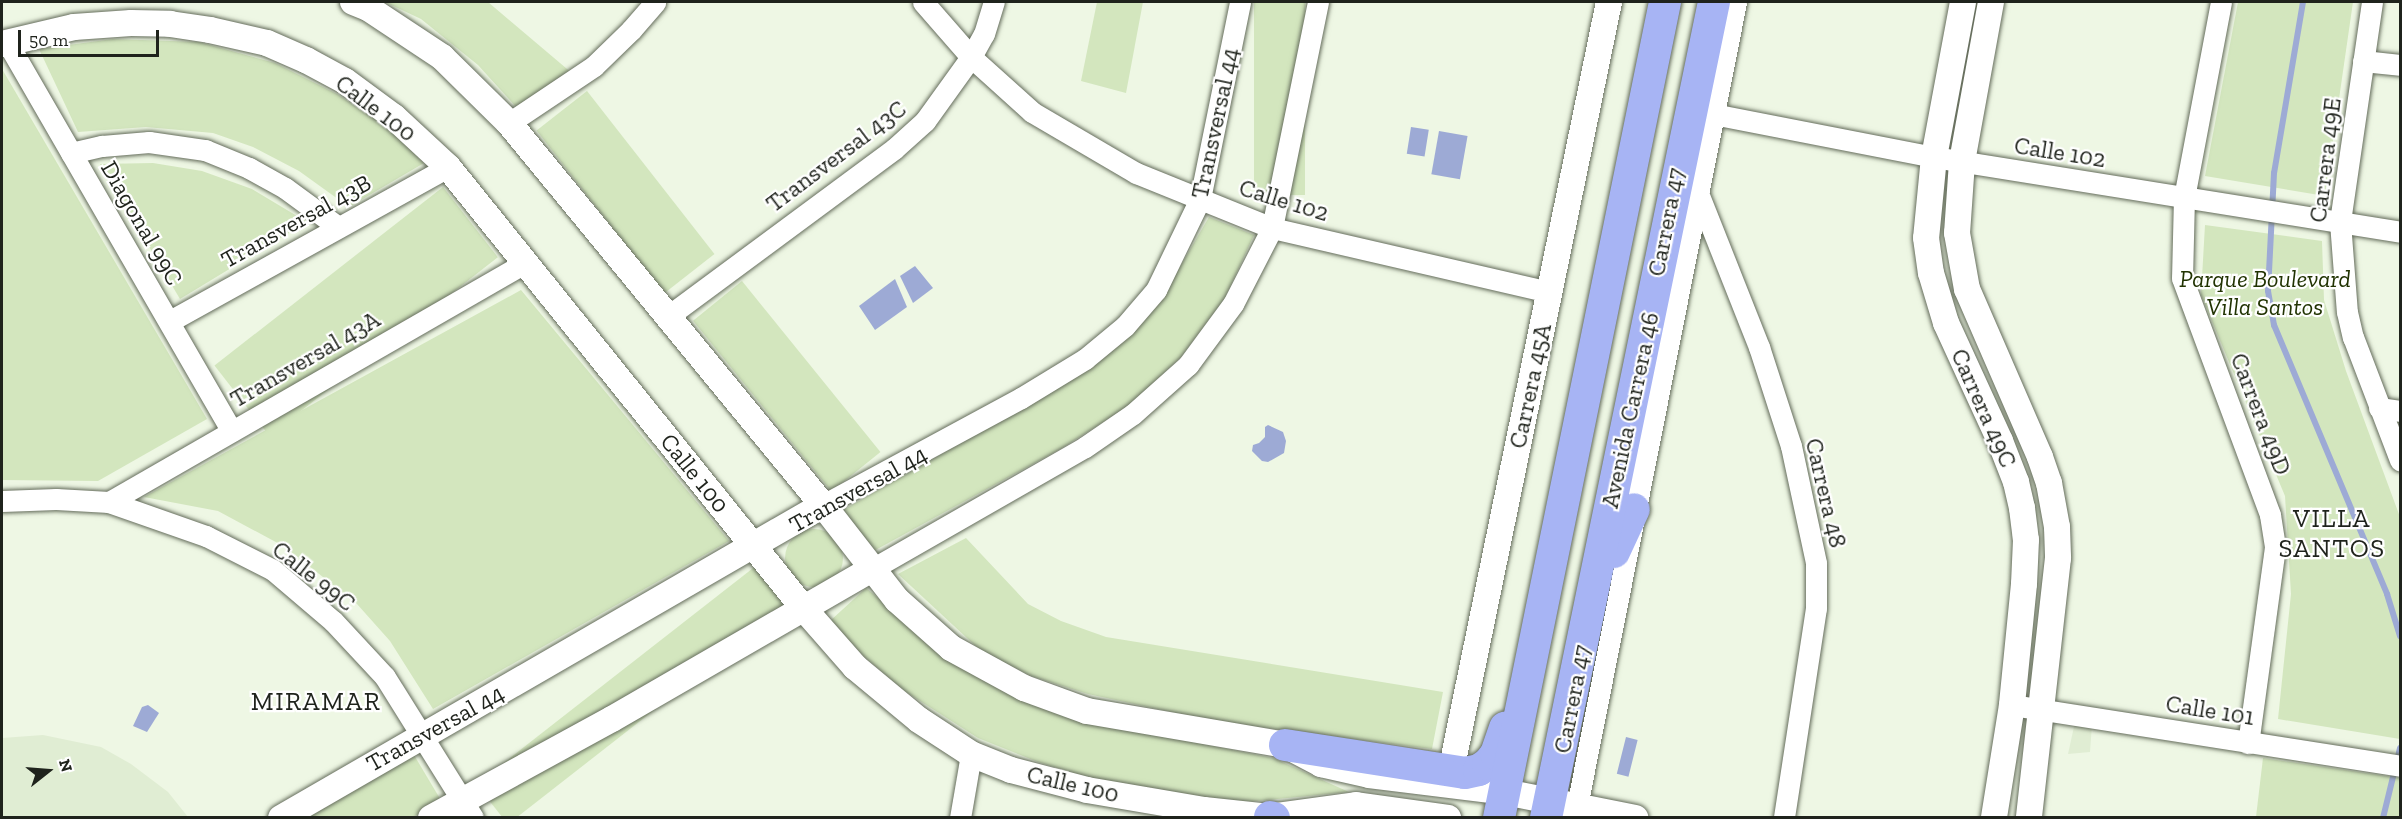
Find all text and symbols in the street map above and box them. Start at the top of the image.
scale bar [21,18,162,56]
text: 50 m [29,29,68,51]
street label: Transversal 44 [1185,45,1245,201]
street label: Calle 100 [330,68,422,148]
street label: Transversal 43C [760,94,912,218]
street label: Carrera 49E [2303,96,2347,224]
street label: Calle 102 [2012,131,2108,173]
street label: Diagonal 99C [95,156,189,290]
street label: Carrera 47 [1641,166,1691,278]
street label: Transversal 43B [216,168,376,274]
street label: Calle 102 [1236,173,1332,227]
park label: Parque Boulevard Villa Santos [2179,265,2351,321]
street label: Transversal 43A [225,305,385,413]
street label: Avenida Carrera 46 [1595,309,1665,511]
street label: Carrera 45A [1503,321,1557,451]
street label: Carrera 49C [1945,344,2023,472]
street label: Carrera 49D [2225,349,2297,479]
street label: Calle 100 [654,428,736,518]
street label: Carrera 48 [1799,435,1853,551]
street label: Transversal 44 [784,439,932,539]
district label: VILLA SANTOS [2278,503,2386,564]
street label: Calle 99C [267,535,361,617]
street label: Carrera 47 [1547,643,1597,755]
street label: Transversal 44 [361,678,509,778]
district label: MIRAMAR [251,686,381,718]
street label: Calle 101 [2164,689,2256,731]
north arrow [18,741,78,801]
text: N [55,757,77,774]
street label: Calle 100 [1024,759,1122,809]

